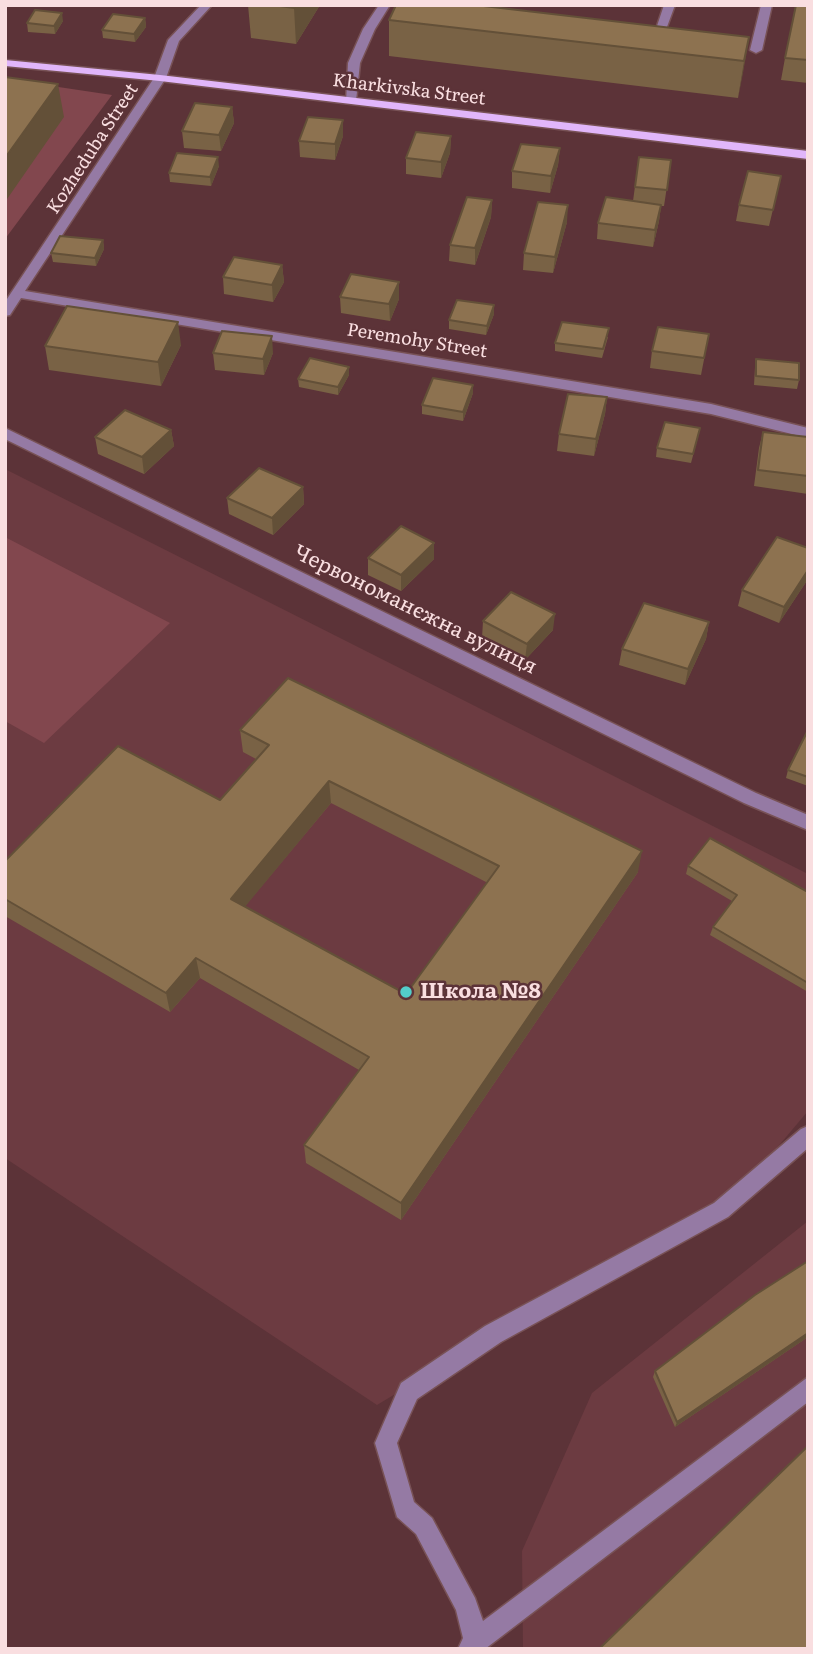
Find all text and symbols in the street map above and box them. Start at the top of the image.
street label: Kharkivska Street [331,70,487,110]
street label: Kozheduba Street [43,80,143,218]
street label: Peremohy Street [345,319,489,363]
street label: Червономанєжна вулиця [289,540,541,680]
place label: Школа №8 [420,979,541,1005]
marker: Школа №8 [398,984,414,1000]

